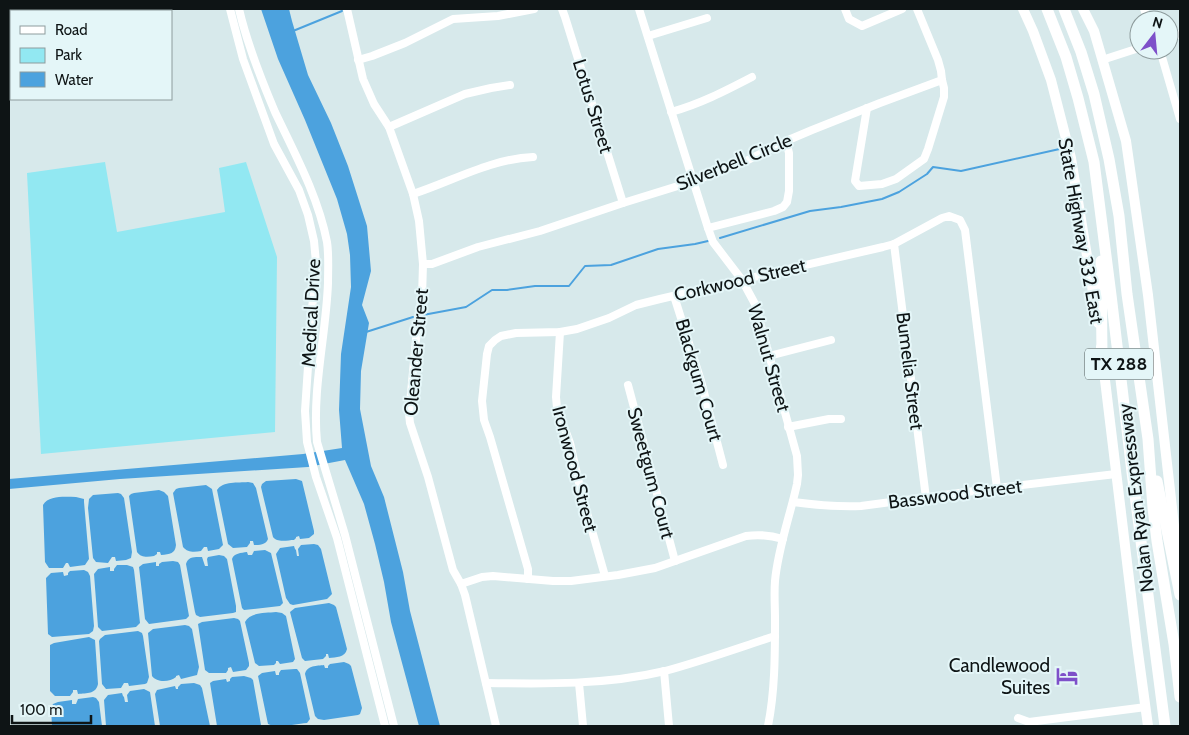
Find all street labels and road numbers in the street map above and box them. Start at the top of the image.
street label: Lotus Street [568,56,618,156]
street label: Silverbell Circle [673,128,795,196]
street label: State Highway 332 East [1053,136,1109,326]
street label: Corkwood Street [672,254,809,306]
street label: Medical Drive [297,258,325,368]
street label: Oleander Street [399,287,433,417]
street label: Walnut Street [743,302,796,415]
street label: Bumelia Street [891,311,929,432]
street label: Blackgum Court [671,316,728,444]
road number: TX 288 [1085,348,1153,379]
street label: Nolan Ryan Expressway [1113,402,1159,594]
street label: Ironwood Street [547,403,603,535]
street label: Sweetgum Court [622,405,680,542]
street label: Basswood Street [887,474,1024,514]

